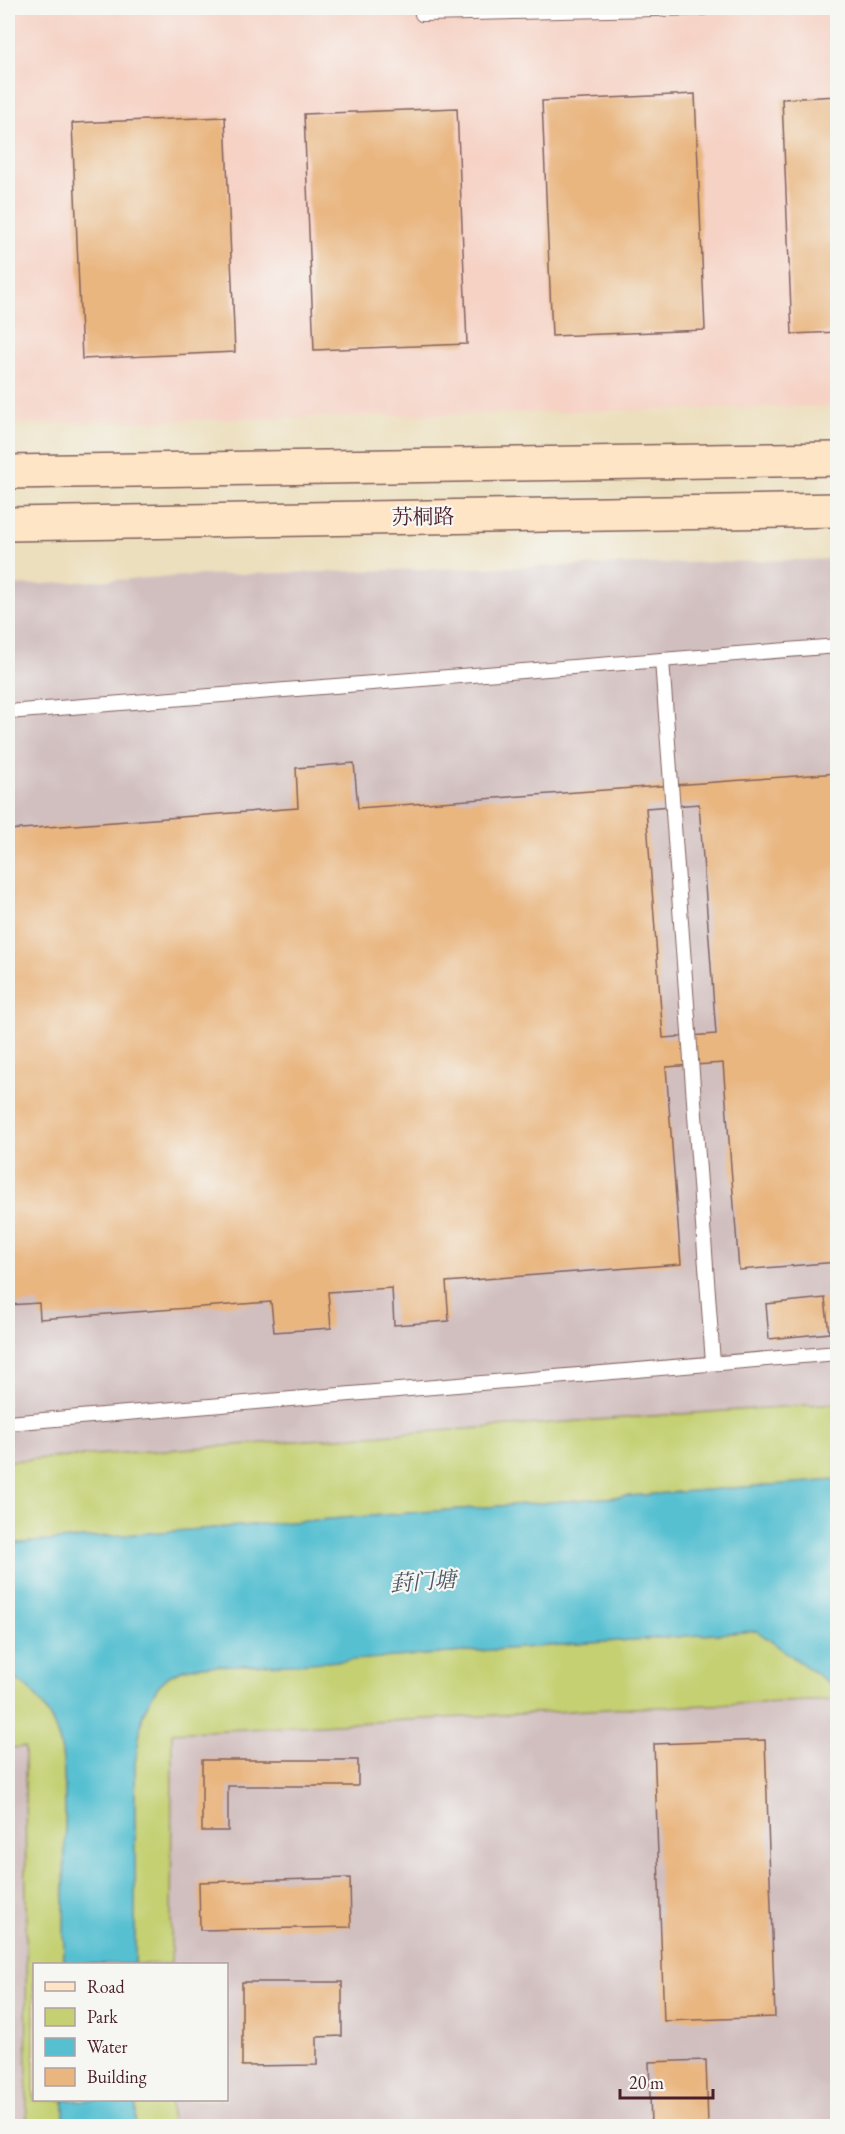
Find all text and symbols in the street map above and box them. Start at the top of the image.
street label: 苏桐路 [391,502,455,531]
water label: 葑门塘 [389,1565,460,1598]
legend [33,1963,228,2101]
text: Road [87,1975,126,1998]
text: Park [87,2005,118,2028]
text: Water [87,2035,128,2058]
scale bar [620,2062,713,2100]
text: Building [87,2065,147,2088]
text: 20 m [629,2071,664,2094]

